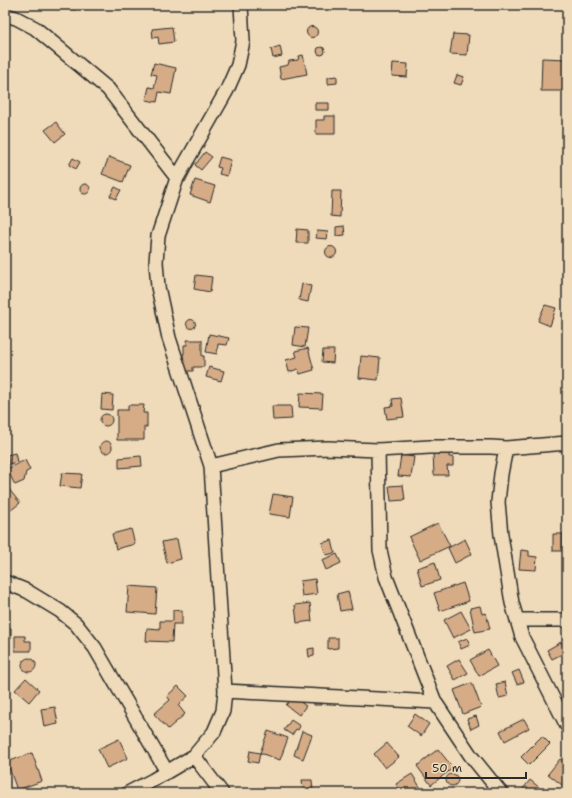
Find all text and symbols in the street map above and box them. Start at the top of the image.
scale bar [426,754,526,780]
text: 50 m [432,760,462,776]

